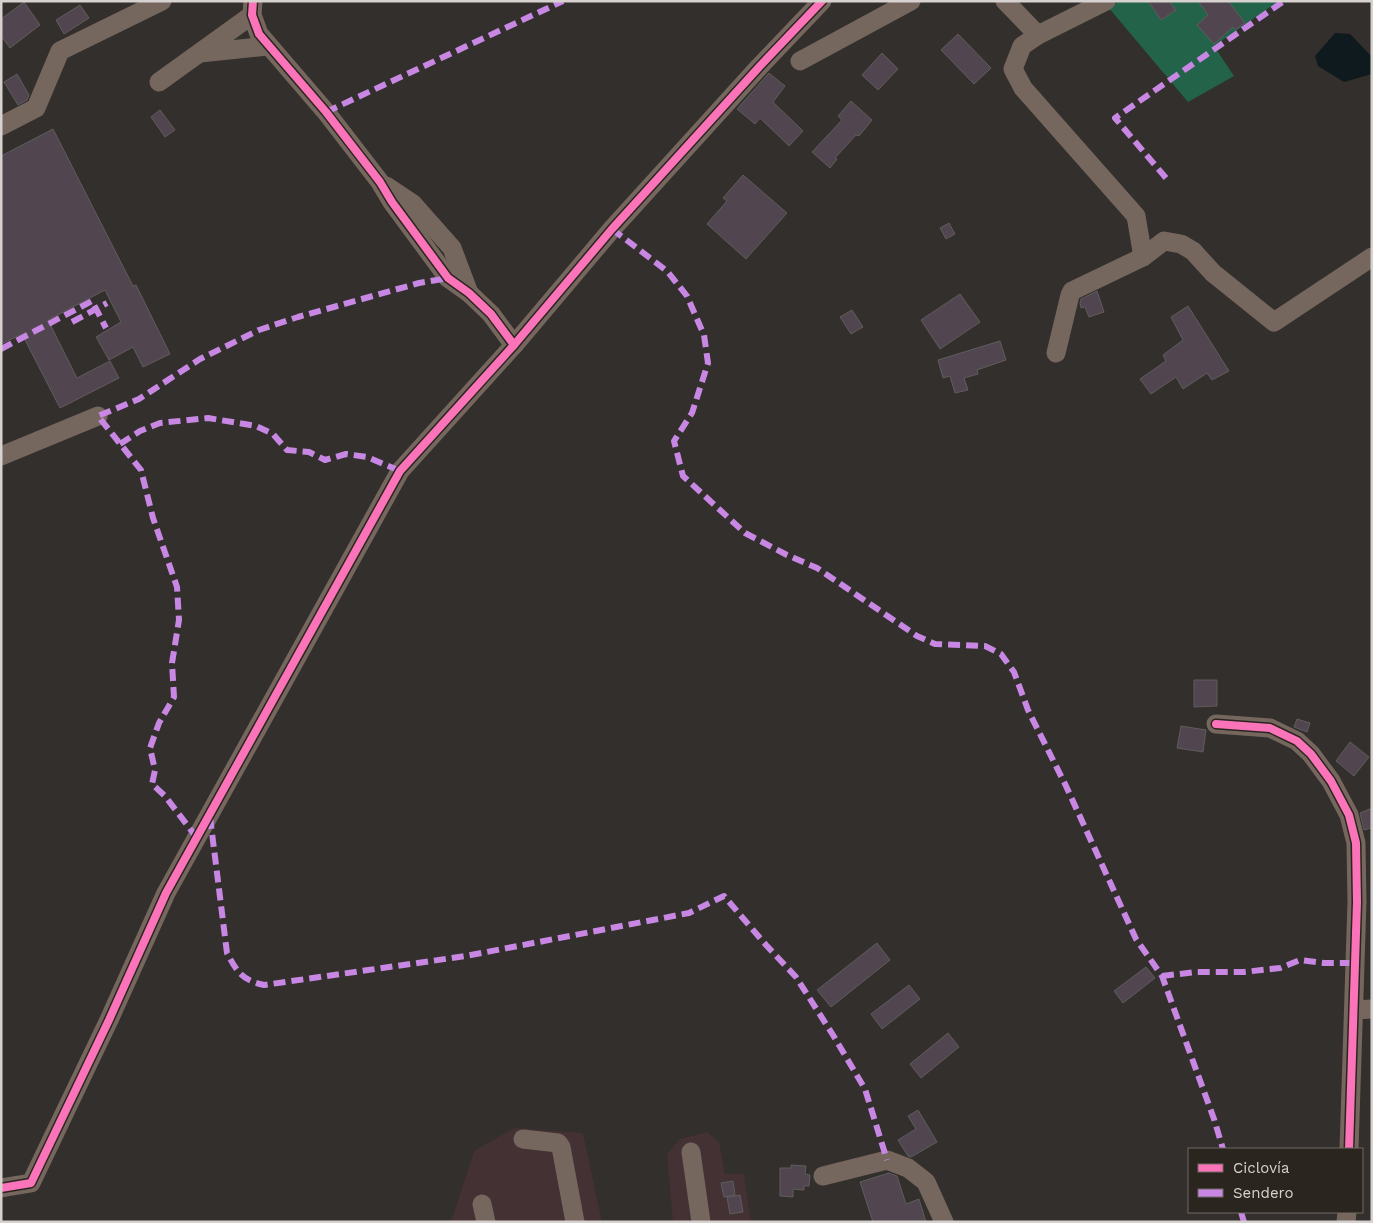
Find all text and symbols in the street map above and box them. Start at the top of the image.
legend [1188,1148,1363,1213]
text: Ciclovía [1233,1159,1290,1177]
text: Sendero [1233,1184,1294,1202]

